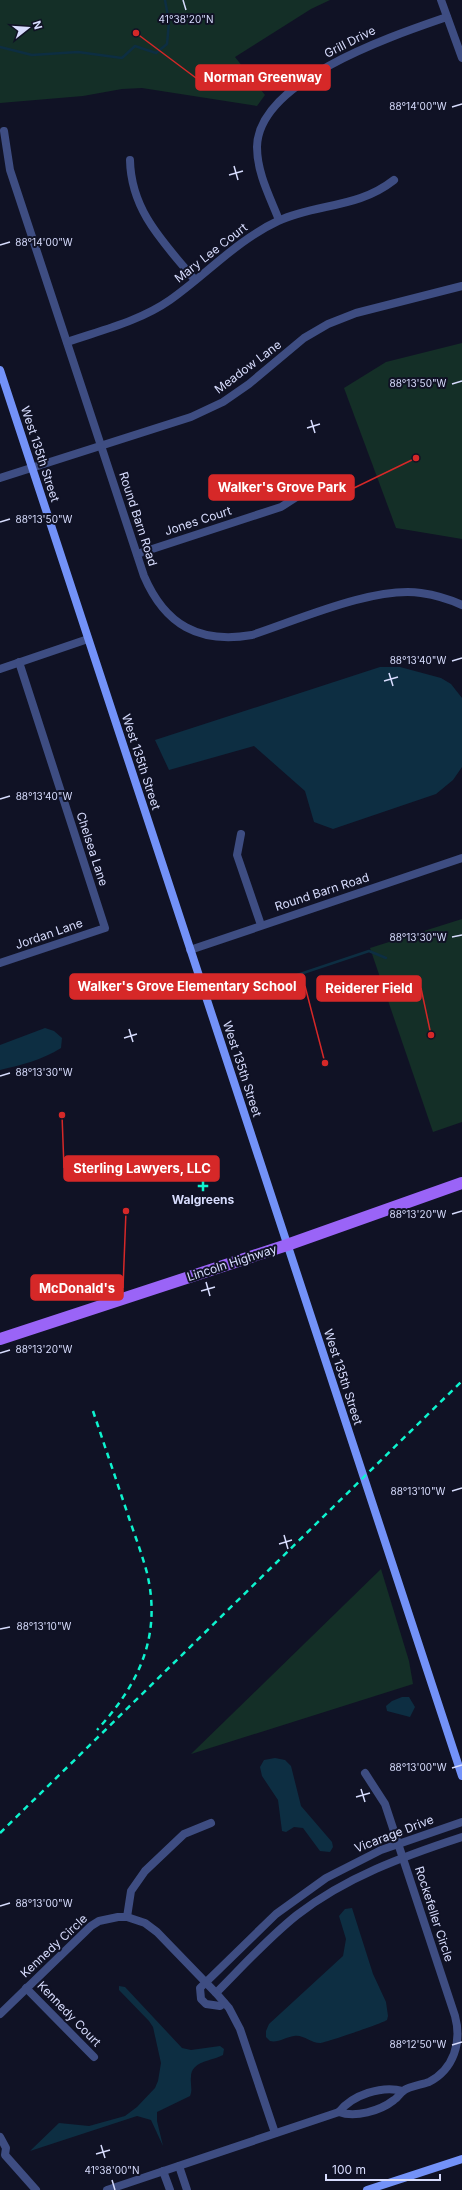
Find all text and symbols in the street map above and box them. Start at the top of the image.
north arrow [8,8,48,48]
text: 41°38'20"N [159,13,213,25]
text: N [30,19,45,31]
street label: Grill Drive [322,22,378,61]
callout: Norman Greenway [196,65,330,90]
text: Norman Greenway [204,69,322,85]
text: 88°14'00"W [389,100,447,112]
street label: Mary Lee Court [171,219,250,286]
text: 88°14'00"W [15,236,73,248]
street label: Meadow Lane [211,337,284,397]
text: 88°13'50"W [390,377,447,389]
street label: West 135th Street [18,404,63,504]
street label: Round Barn Road [116,470,161,568]
callout: Walker's Grove Park [209,475,354,500]
text: Walker's Grove Park [218,479,347,495]
street label: Jones Court [162,503,233,538]
text: 88°13'50"W [16,513,73,525]
text: 88°13'40"W [390,654,446,666]
street label: West 135th Street [119,712,164,812]
text: 88°13'40"W [16,790,72,802]
street label: Chelsea Lane [73,810,111,888]
street label: Round Barn Road [273,869,371,914]
street label: Jordan Lane [13,915,85,952]
text: 88°13'30"W [389,931,447,943]
callout: Walker's Grove Elementary School [70,974,305,999]
callout: Reiderer Field [317,976,421,1001]
text: Walker's Grove Elementary School [78,978,296,994]
text: Reiderer Field [325,980,413,996]
street label: West 135th Street [220,1019,265,1119]
text: 88°13'30"W [15,1066,73,1078]
callout: Sterling Lawyers, LLC [64,1156,219,1181]
text: Sterling Lawyers, LLC [73,1160,211,1176]
marker: Walgreens [198,1181,208,1191]
place label: Walgreens [172,1192,235,1207]
text: 88°13'20"W [390,1208,447,1220]
street label: Lincoln Highway [185,1241,279,1284]
callout: McDonald's [31,1275,123,1300]
text: McDonald's [39,1280,115,1296]
street label: West 135th Street [321,1327,366,1427]
text: 88°13'20"W [16,1343,73,1355]
text: 88°13'10"W [391,1485,446,1497]
text: 88°13'10"W [17,1620,72,1632]
text: 88°13'00"W [389,1761,447,1773]
street label: Vicarage Drive [352,1812,436,1856]
street label: Rockefeller Circle [412,1864,457,1963]
text: 88°13'00"W [15,1897,73,1909]
street label: Kennedy Circle [17,1911,90,1980]
street label: Kennedy Court [34,1978,104,2049]
text: 88°12'50"W [390,2038,447,2050]
scale bar [326,2156,440,2182]
text: 100 m [332,2162,366,2177]
text: 41°38'00"N [84,2164,140,2176]

